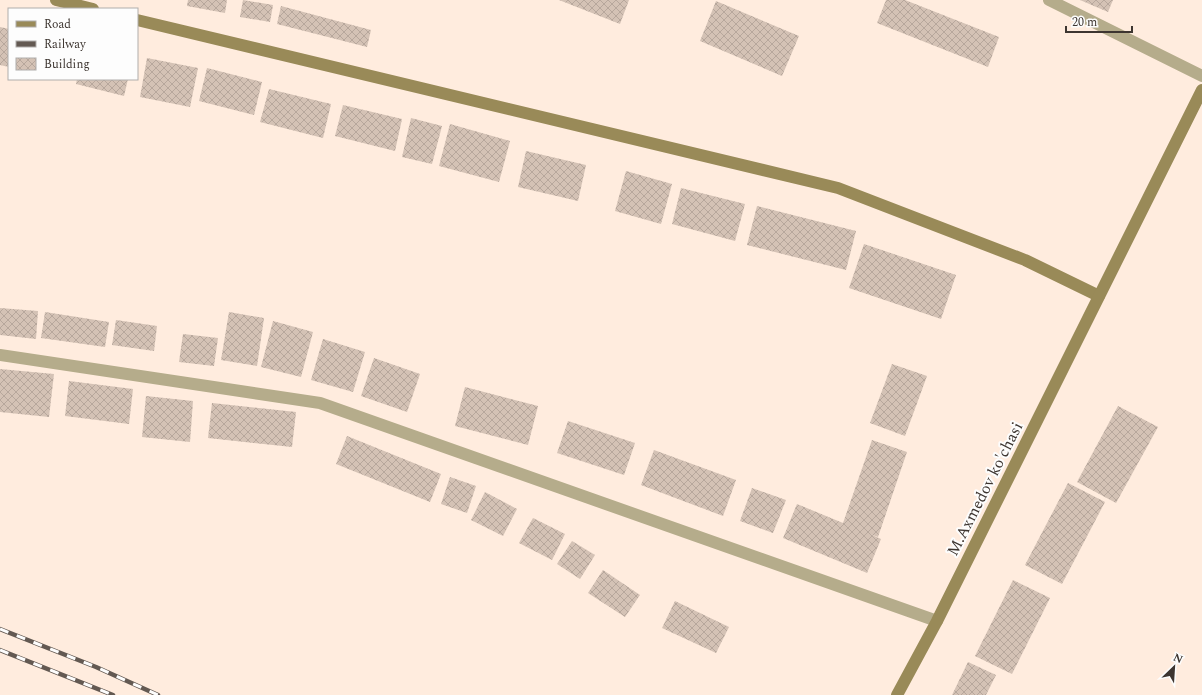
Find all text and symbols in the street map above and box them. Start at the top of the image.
legend [8,8,138,80]
scale bar [1066,8,1132,34]
text: 20 m [1072,13,1097,32]
text: Road [44,15,71,34]
text: Railway [44,35,87,54]
text: Building [44,55,90,74]
street label: M.Axmedov ko'chasi [941,418,1029,560]
north arrow [1154,647,1194,687]
text: N [1170,649,1186,668]

